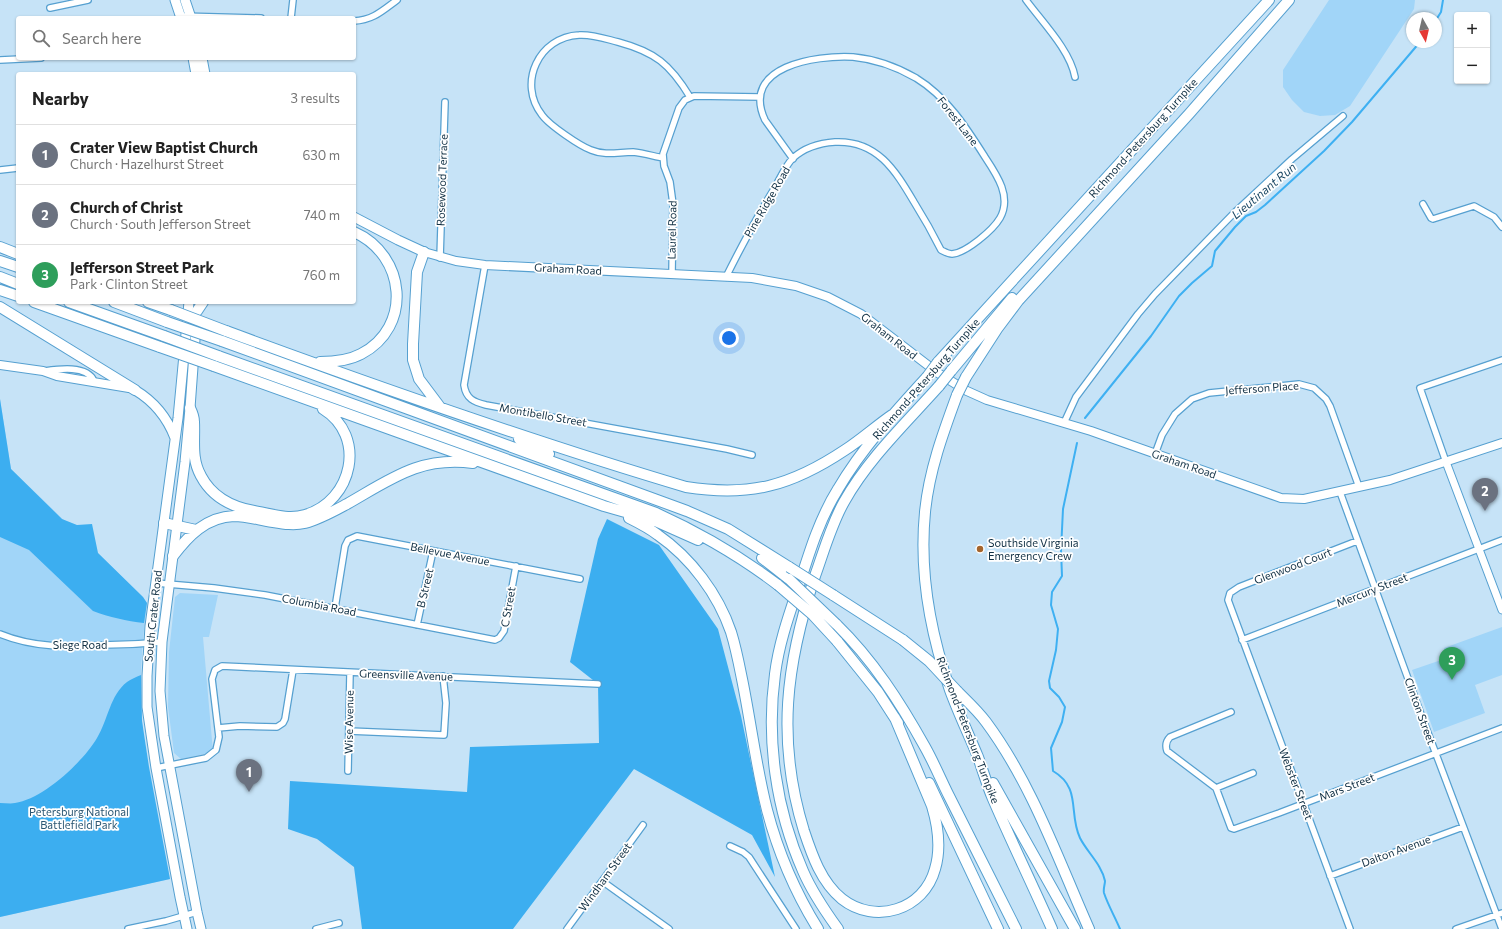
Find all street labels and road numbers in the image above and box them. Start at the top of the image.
street label: Richmond-Petersburg Turnpike [1086,75,1200,200]
street label: Forest Lane [935,94,982,148]
street label: Rosewood Terrace [433,134,450,226]
street label: Pine Ridge Road [741,164,792,240]
street label: Laurel Road [664,200,679,259]
street label: Graham Road [534,260,602,277]
street label: Graham Road [859,310,920,362]
street label: Richmond-Petersburg Turnpike [869,315,982,442]
street label: Jefferson Place [1225,378,1299,398]
street label: Montibello Street [498,400,588,429]
street label: Graham Road [1150,446,1218,481]
street label: Bellevue Avenue [409,539,491,568]
street label: Glenwood Court [1252,545,1334,586]
street label: B Street [414,566,435,609]
street label: South Crater Road [141,569,164,662]
street label: Mercury Street [1334,570,1410,609]
street label: C Street [498,585,518,628]
street label: Columbia Road [281,591,357,618]
street label: Siege Road [53,638,107,651]
street label: Richmond-Petersburg Turnpike [934,655,1003,805]
street label: Greensville Avenue [359,666,453,683]
street label: Clinton Street [1402,676,1439,746]
street label: Wise Avenue [341,690,356,754]
street label: Webster Street [1277,746,1316,822]
street label: Mars Street [1317,770,1377,803]
street label: Dalton Avenue [1359,832,1432,869]
street label: Windham Street [575,840,634,914]

